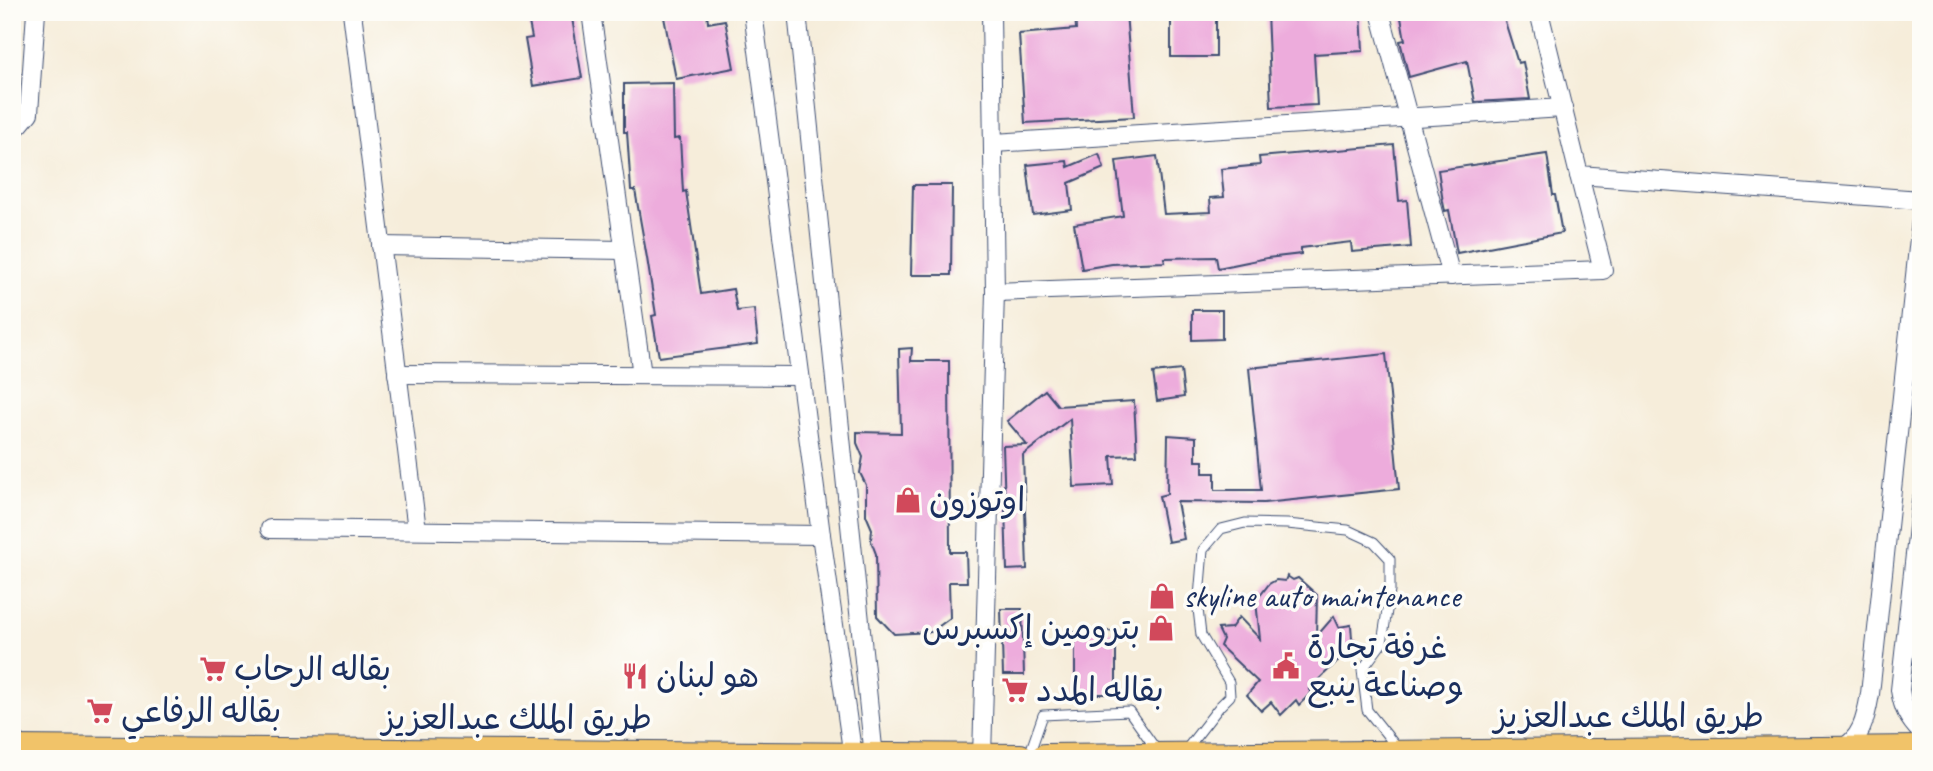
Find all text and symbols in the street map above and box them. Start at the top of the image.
place label: اوتوزون [929,479,1025,521]
shop icon: اوتوزون [893,485,923,515]
place label: skyline auto maintenance [1183,575,1462,617]
shop icon: skyline auto maintenance [1147,581,1177,611]
place label: بترومين إكسبرس [922,607,1140,649]
shop icon: بترومين إكسبرس [1146,613,1176,643]
place label: غرفة تجارة وصناعة ينبع [1307,626,1464,708]
place label: بقاله الرحاب [234,648,391,690]
public building icon: غرفة تجارة وصناعة ينبع [1271,651,1301,681]
supermarket icon: بقاله الرحاب [198,654,228,684]
place label: هو لبنان [656,655,759,697]
restaurant icon: هو لبنان [620,661,650,691]
place label: بقاله المدد [1036,669,1164,711]
supermarket icon: بقاله المدد [1000,675,1030,705]
place label: بقاله الرفاعي [121,690,281,740]
street label: طريق الملك عبدالعزيز [1491,695,1764,737]
supermarket icon: بقاله الرفاعي [85,696,115,726]
street label: طريق الملك عبدالعزيز [379,697,652,739]

